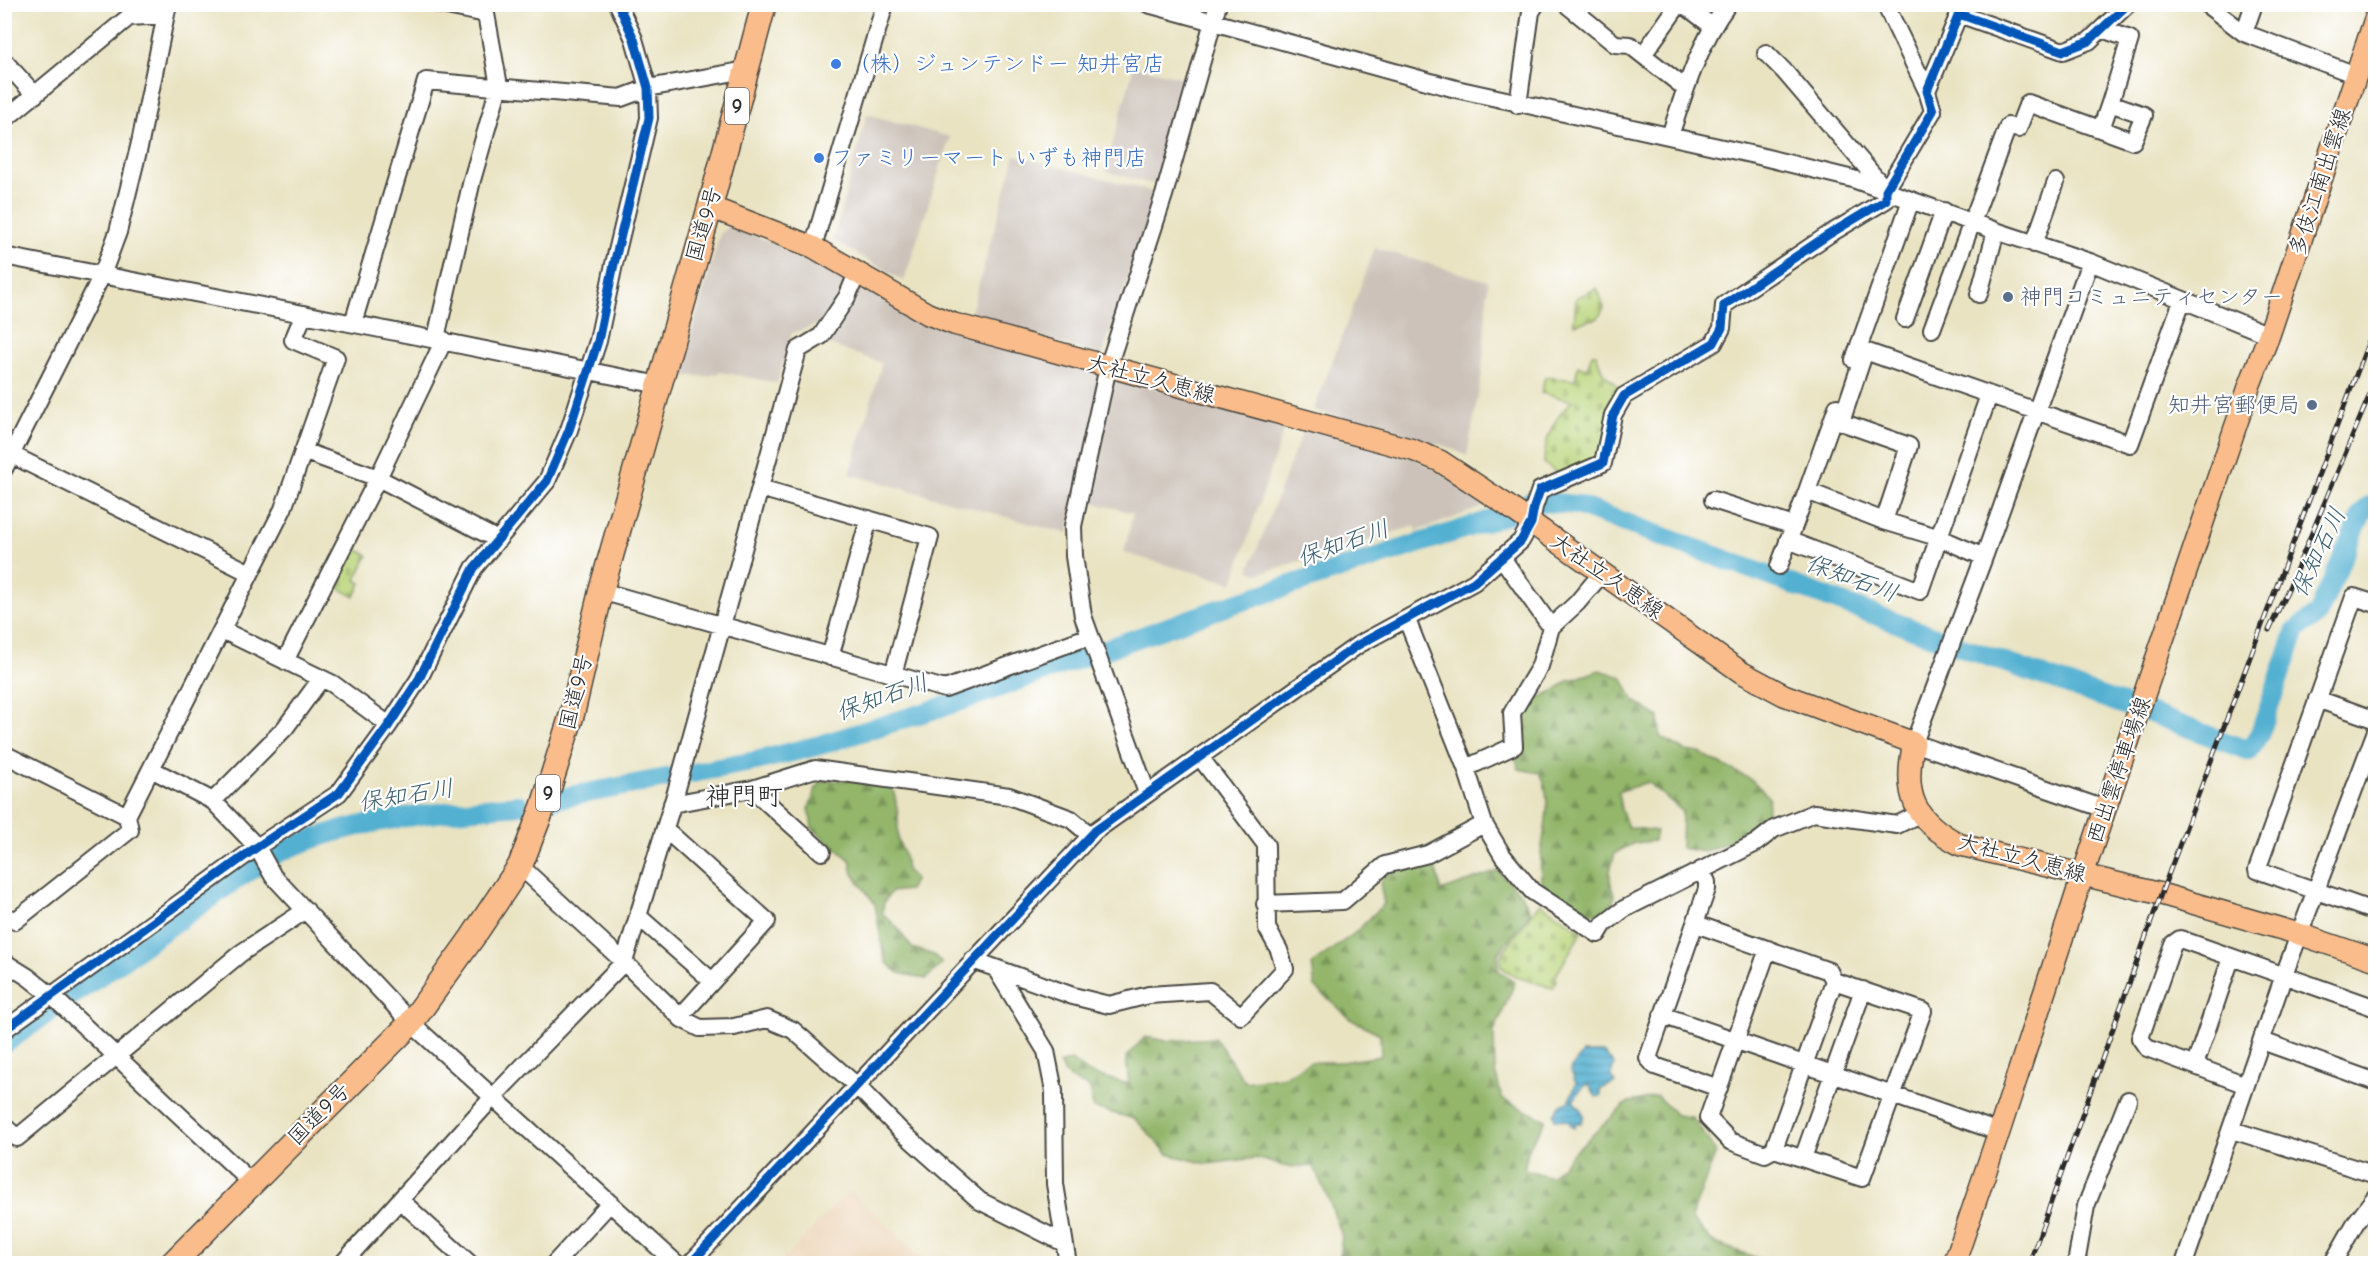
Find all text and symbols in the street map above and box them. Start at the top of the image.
place label: （株）ジュンテンドー 知井宮店 [848,51,1165,77]
marker: （株）ジュンテンドー 知井宮店 [829,57,843,71]
road number: 9 [725,88,749,124]
street label: 多伎江南出雲線 [2284,105,2356,259]
place label: ファミリーマート いずも神門店 [831,145,1147,171]
marker: ファミリーマート いずも神門店 [812,151,826,165]
street label: 国道9号 [681,183,727,265]
place label: 神門コミュニティセンター [2020,284,2283,310]
marker: 神門コミュニティセンター [2001,290,2015,304]
street label: 大社立久恵線 [1084,349,1218,409]
place label: 知井宮郵便局 [2168,392,2300,418]
marker: 知井宮郵便局 [2305,398,2319,412]
water label: 保知石川 [2284,503,2352,601]
water label: 保知石川 [1293,514,1393,572]
street label: 大社立久恵線 [1545,527,1669,625]
water label: 保知石川 [1802,548,1902,608]
street label: 国道9号 [554,651,598,733]
water label: 保知石川 [832,668,932,726]
street label: 西出雲停車場線 [2082,693,2156,847]
water label: 保知石川 [356,774,456,816]
road number: 9 [536,775,560,811]
district label: 神門町 [705,782,783,812]
street label: 大社立久恵線 [1955,828,2089,888]
street label: 国道9号 [282,1077,356,1151]

